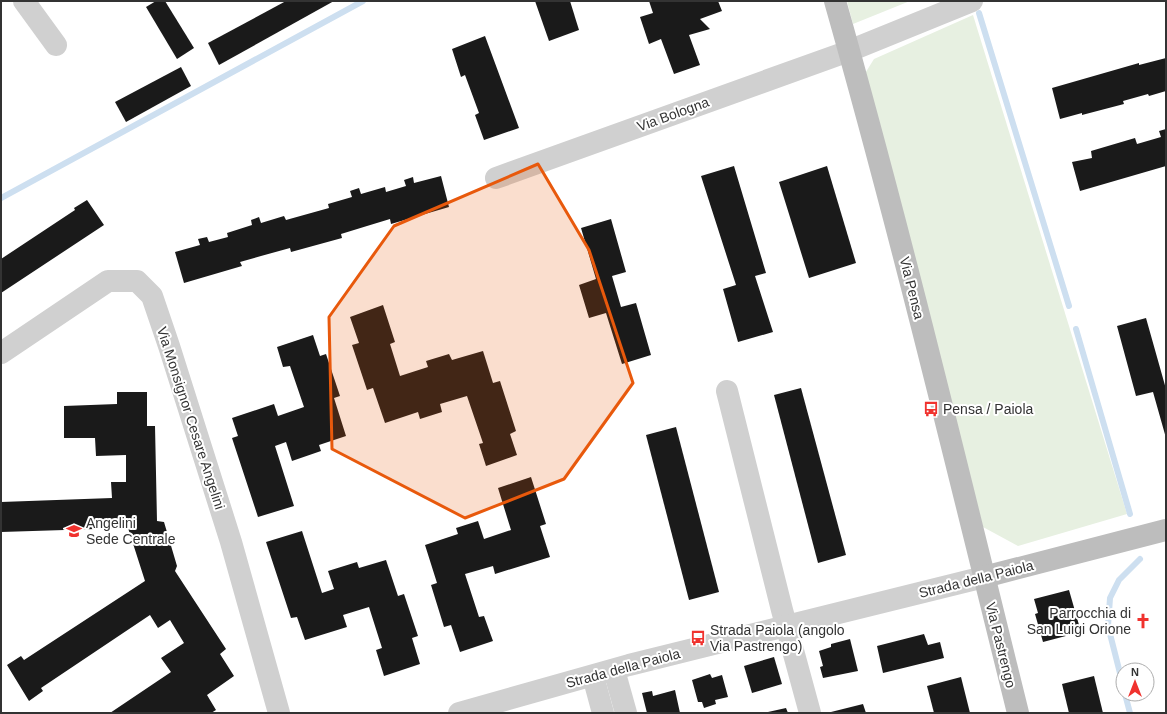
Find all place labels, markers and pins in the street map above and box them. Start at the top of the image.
bus stop icon: Pensa / Paiola [922,400,940,418]
place label: Pensa / Paiola [943,401,1033,417]
place label: Angelini Sede Centrale [86,515,176,547]
school or university icon: Angelini Sede Centrale [65,522,83,540]
place label: Parrocchia di San Luigi Orione [1027,605,1131,637]
church icon: Parrocchia di San Luigi Orione [1134,612,1152,630]
place label: Strada Paiola (angolo Via Pastrengo) [710,622,845,654]
bus stop icon: Strada Paiola (angolo Via Pastrengo) [689,629,707,647]

